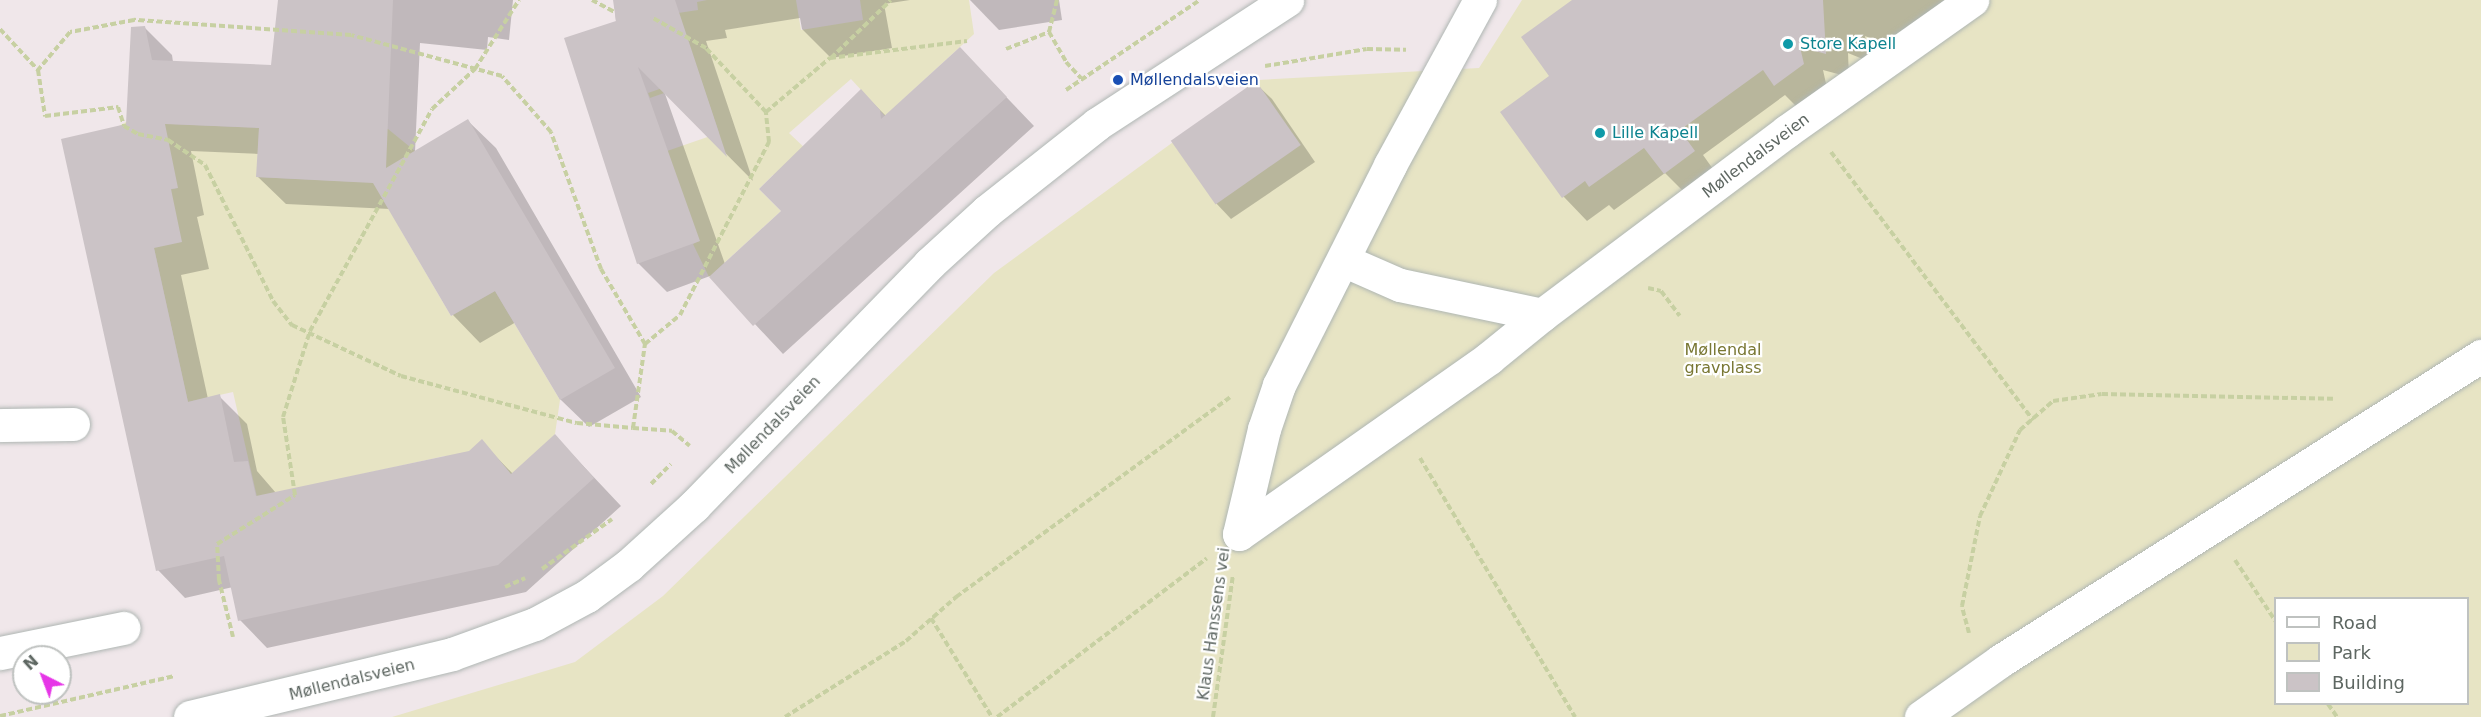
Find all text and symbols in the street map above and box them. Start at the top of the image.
place label: Store Kapell [1800,34,1896,54]
marker: Store Kapell [1781,37,1795,51]
place label: Møllendalsveien [1130,70,1259,90]
marker: Møllendalsveien [1111,73,1125,87]
street label: Møllendalsveien [1699,110,1813,202]
place label: Lille Kapell [1612,123,1698,143]
marker: Lille Kapell [1593,126,1607,140]
park label: Møllendal gravplass [1684,340,1762,378]
street label: Møllendalsveien [721,372,825,478]
street label: Klaus Hanssens vei [1194,546,1234,702]
legend [2274,597,2469,705]
text: Road [2332,612,2377,633]
text: Park [2332,642,2371,663]
north arrow [12,645,72,705]
text: N [20,651,42,674]
street label: Møllendalsveien [287,655,417,705]
text: Building [2332,672,2405,693]

